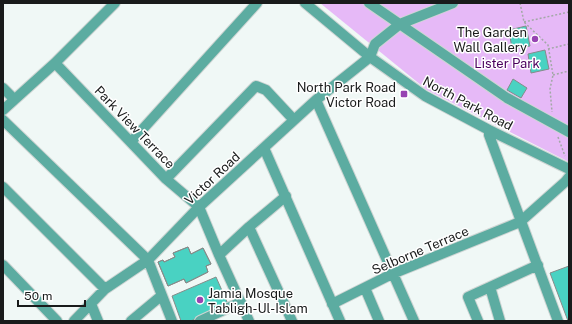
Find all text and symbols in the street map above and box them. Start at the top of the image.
place label: The Garden Wall Gallery [453,25,527,55]
marker: The Garden Wall Gallery [530,34,540,44]
park label: Lister Park [474,56,540,71]
street label: North Park Road [420,73,515,133]
place label: North Park Road Victor Road [297,80,396,110]
street label: Park View Terrace [91,83,178,172]
marker: North Park Road Victor Road [399,89,409,99]
street label: Victor Road [182,149,243,208]
street label: Selborne Terrace [370,223,471,278]
scale bar [18,282,85,308]
place label: Jamia Mosque Tabligh-Ul-Islam [208,286,308,316]
text: 50 m [24,289,52,303]
marker: Jamia Mosque Tabligh-Ul-Islam [195,295,205,305]

